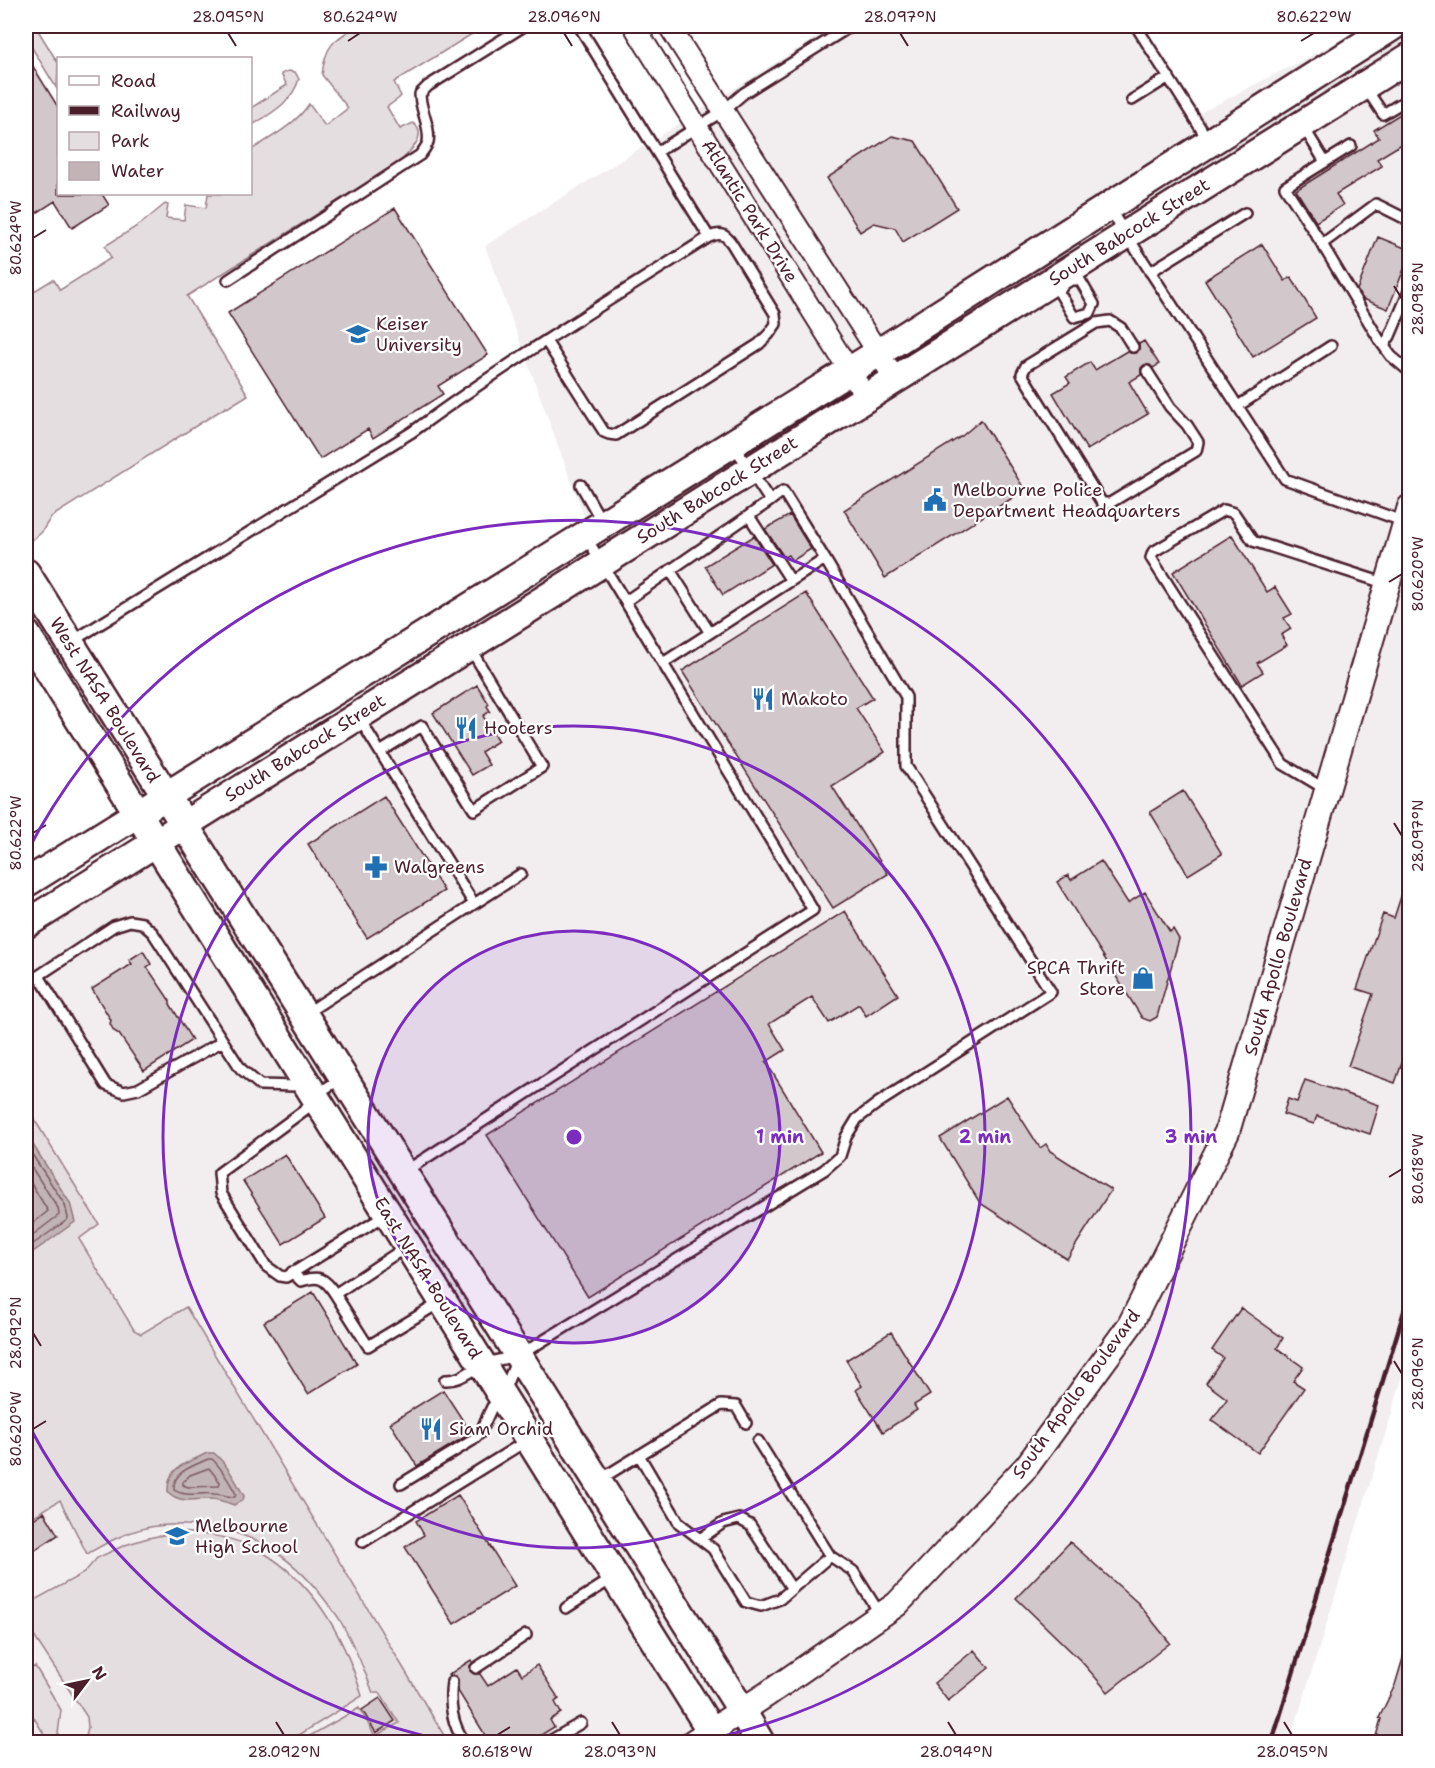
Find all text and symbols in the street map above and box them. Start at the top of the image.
text: 28.095°N [192,7,264,27]
text: 80.624°W [322,7,398,27]
text: 28.096°N [527,7,601,27]
text: 28.097°N [864,7,936,27]
text: 80.622°W [1276,7,1352,27]
legend [57,57,252,195]
text: Road [111,69,156,93]
text: Railway [111,99,181,123]
text: Park [111,129,150,153]
street label: Atlantic Park Drive [696,135,804,287]
text: Water [111,159,164,183]
street label: South Babcock Street [1044,173,1214,291]
text: 80.624°W [6,200,26,276]
text: 28.098°N [1408,262,1428,336]
place label: Keiser University [376,312,462,357]
school or university icon: Keiser University [345,321,371,347]
street label: South Babcock Street [632,431,802,549]
place label: Melbourne Police Department Headquarters [953,478,1181,523]
public building icon: Melbourne Police Department Headquarters [922,487,948,513]
text: 80.620°W [1408,536,1428,612]
street label: West NASA Boulevard [44,613,166,787]
restaurant icon: Makoto [750,686,776,712]
place label: Makoto [781,687,848,711]
street label: South Babcock Street [220,689,390,807]
restaurant icon: Hooters [453,715,479,741]
place label: Hooters [484,716,553,740]
text: 80.622°W [6,795,26,871]
text: 28.097°N [1408,800,1428,872]
pharmacy icon: Walgreens [363,854,389,880]
place label: Walgreens [394,855,485,879]
street label: South Apollo Boulevard [1238,856,1318,1058]
place label: SPCA Thrift Store [1027,956,1125,1001]
shop icon: SPCA Thrift Store [1130,965,1156,991]
text: 1 min [756,1125,804,1149]
text: 2 min [959,1125,1011,1149]
text: 3 min [1165,1125,1217,1149]
centre of rings [564,1127,584,1147]
text: 80.618°W [1408,1133,1428,1205]
street label: East NASA Boulevard [368,1193,488,1363]
text: 28.092°N [6,1296,26,1370]
street label: South Apollo Boulevard [1006,1304,1146,1484]
text: 28.096°N [1408,1337,1428,1411]
text: 80.620°W [6,1391,26,1467]
restaurant icon: Siam Orchid [418,1416,444,1442]
place label: Siam Orchid [449,1417,553,1441]
place label: Melbourne High School [195,1514,298,1559]
school or university icon: Melbourne High School [164,1523,190,1549]
north arrow [57,1651,117,1711]
text: N [87,1662,112,1684]
text: 28.092°N [247,1742,321,1762]
text: 80.618°W [461,1742,533,1762]
text: 28.093°N [583,1742,657,1762]
text: 28.094°N [919,1742,993,1762]
text: 28.095°N [1256,1742,1328,1762]

